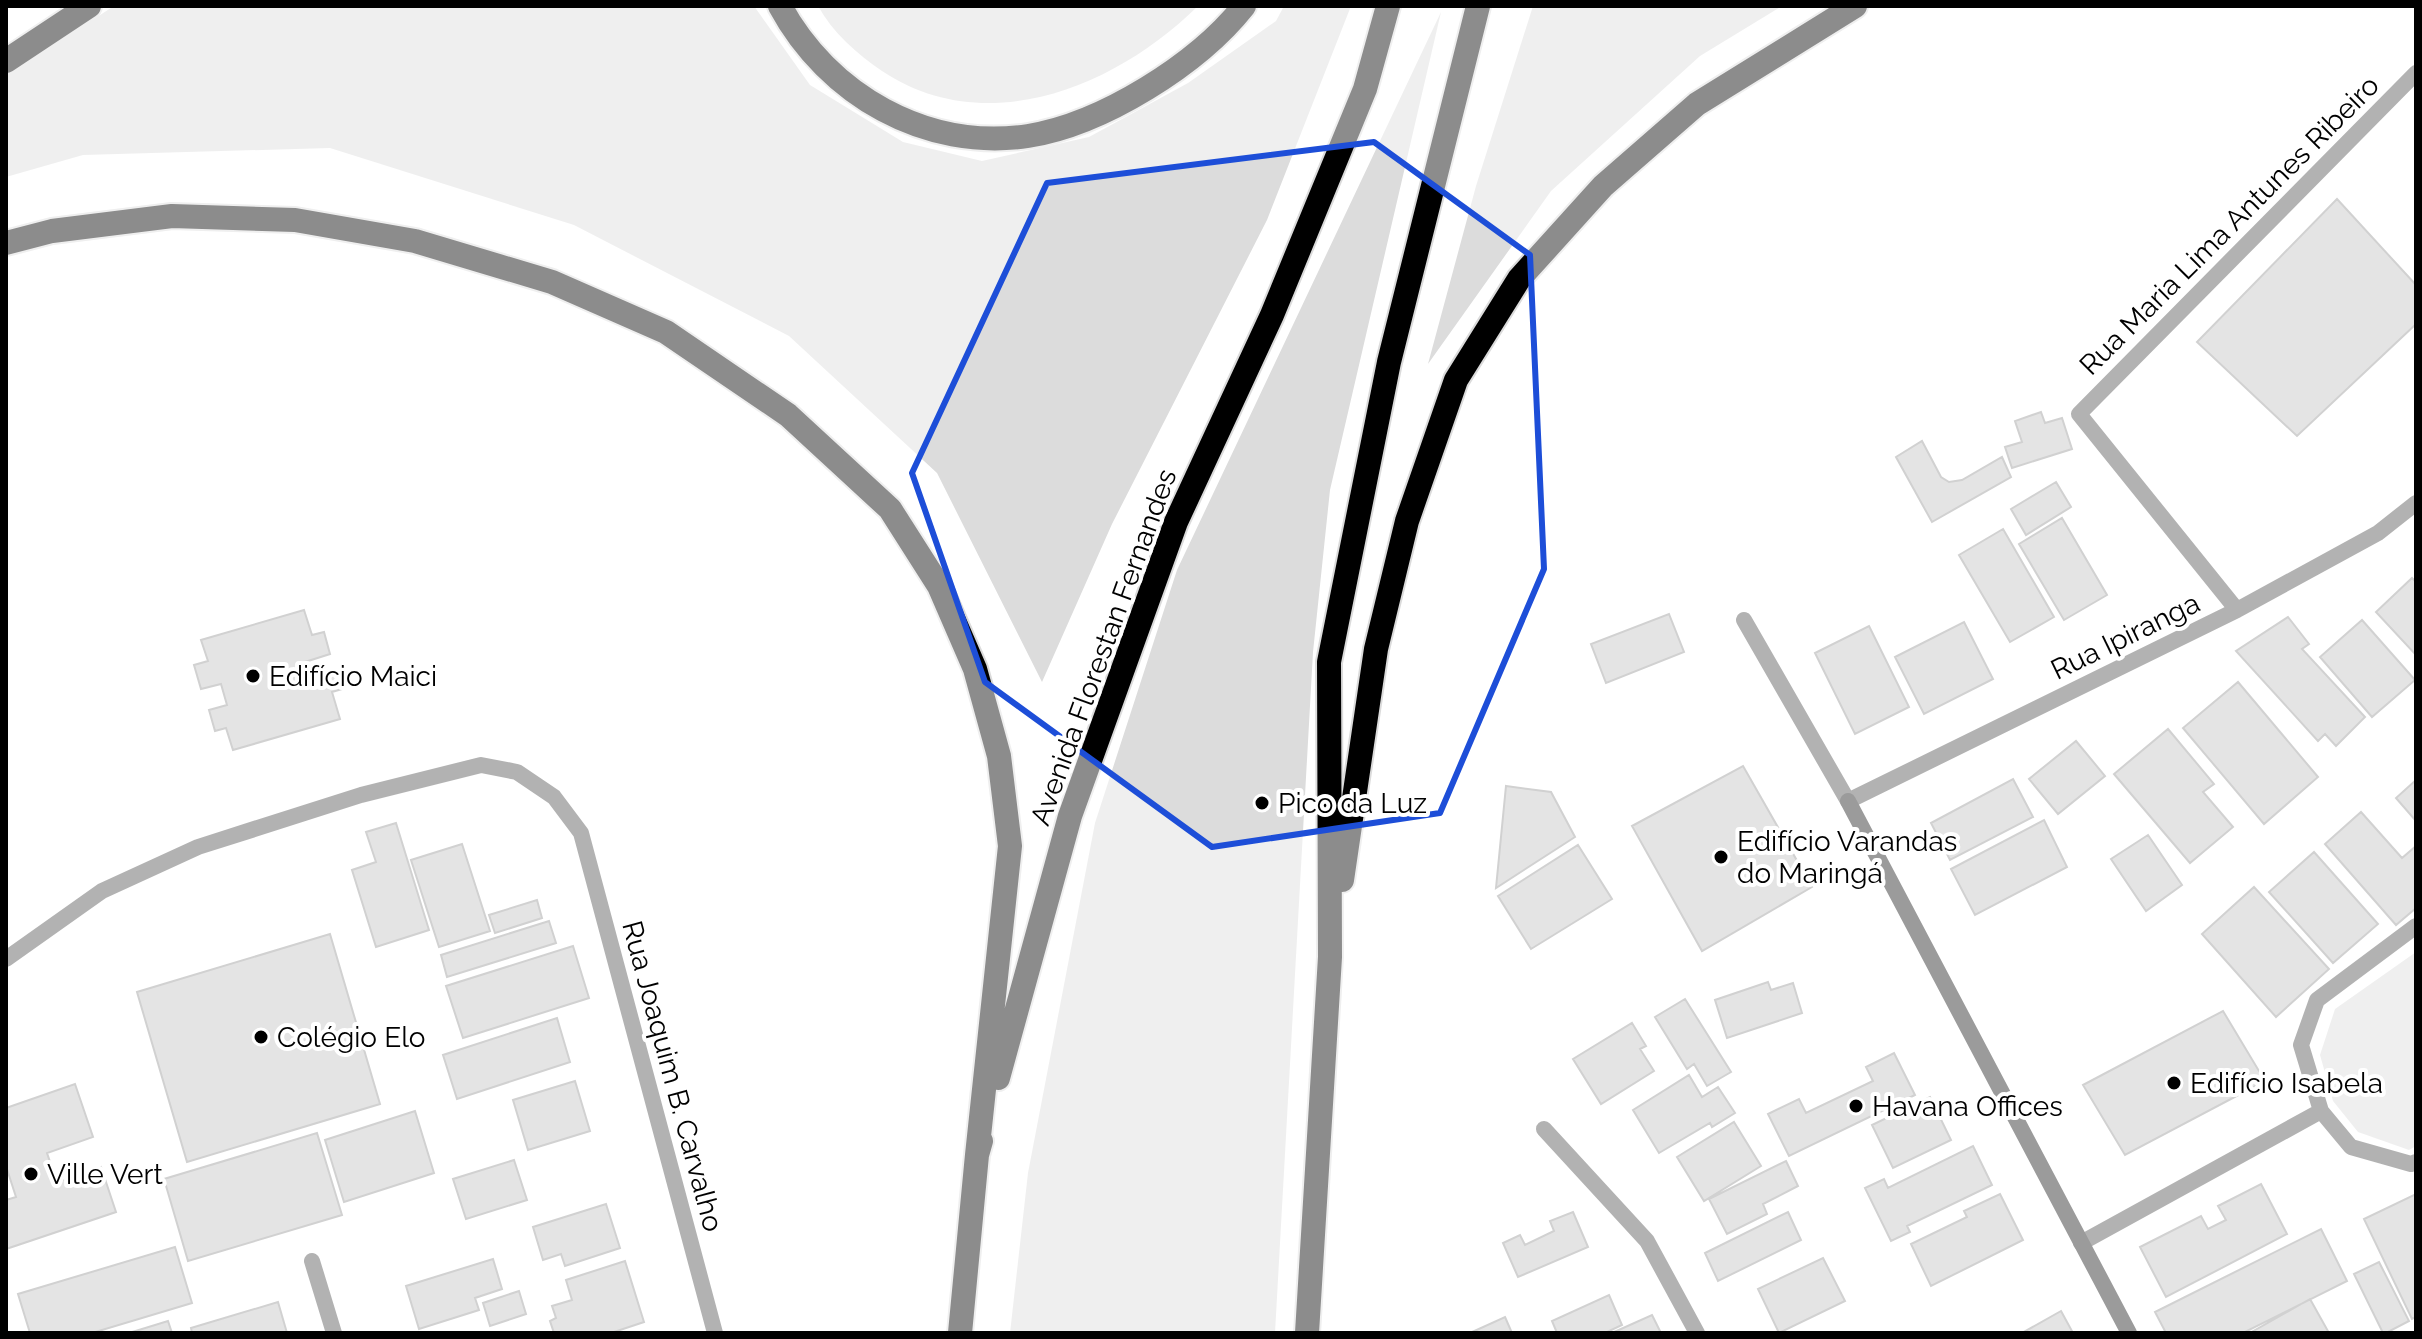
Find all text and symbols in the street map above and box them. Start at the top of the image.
street label: Rua Maria Lima Antunes Ribeiro [2073,69,2386,382]
street label: Avenida Florestan Fernandes [1024,465,1183,830]
street label: Rua Ipiranga [2045,586,2205,687]
place label: Edifício Maici [269,660,437,693]
marker: Edifício Maici [244,667,262,685]
place label: Pico da Luz [1278,787,1427,820]
marker: Pico da Luz [1253,794,1271,812]
place label: Edifício Varandas do Maringá [1737,825,1957,890]
marker: Edifício Varandas do Maringá [1712,848,1730,866]
street label: Rua Joaquim B. Carvalho [615,917,730,1235]
place label: Colégio Elo [277,1021,425,1054]
marker: Colégio Elo [252,1028,270,1046]
place label: Edifício Isabela [2190,1067,2383,1100]
marker: Edifício Isabela [2165,1074,2183,1092]
place label: Havana Offices [1872,1090,2063,1123]
marker: Havana Offices [1847,1097,1865,1115]
place label: Ville Vert [47,1158,163,1191]
marker: Ville Vert [22,1165,40,1183]

